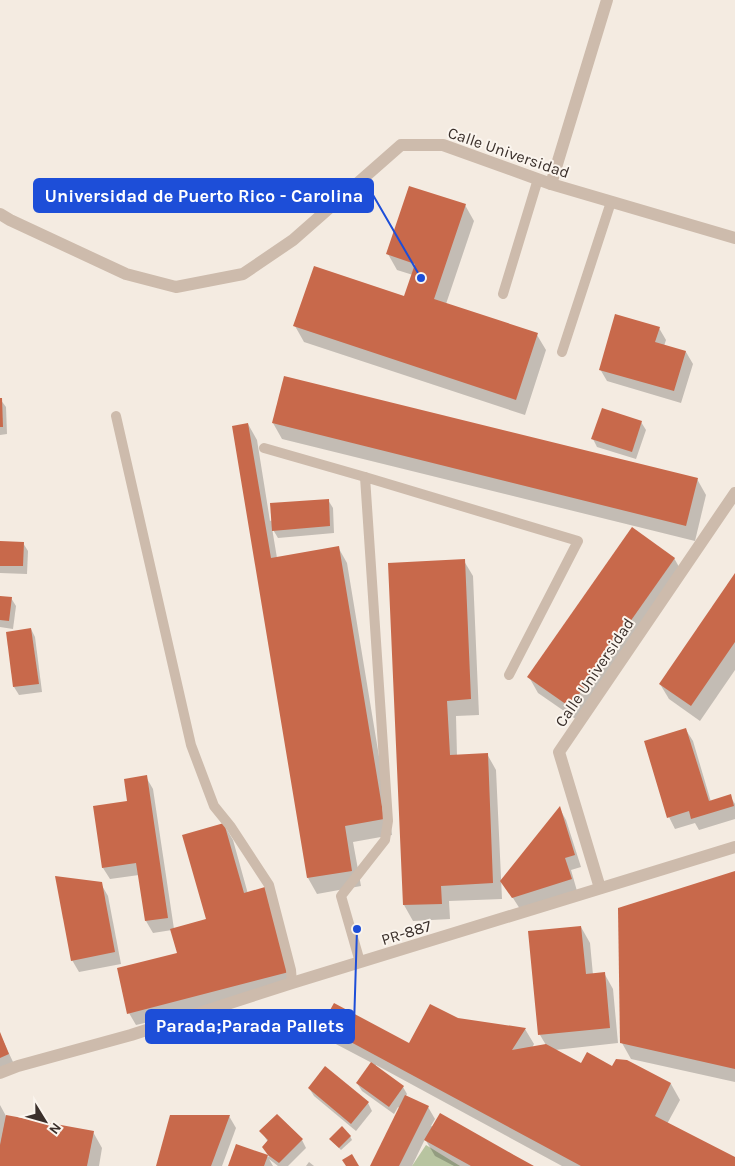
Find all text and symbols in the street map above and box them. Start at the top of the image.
street label: Calle Universidad [445,123,572,182]
callout: Universidad de Puerto Rico - Carolina [34,179,373,212]
text: Universidad de Puerto Rico - Carolina [45,185,363,207]
street label: Calle Universidad [551,614,638,730]
street label: PR-887 [379,916,434,949]
callout: Parada;Parada Pallets [146,1010,354,1043]
text: Parada;Parada Pallets [156,1015,344,1037]
north arrow [20,1096,70,1146]
text: N [45,1119,65,1138]

